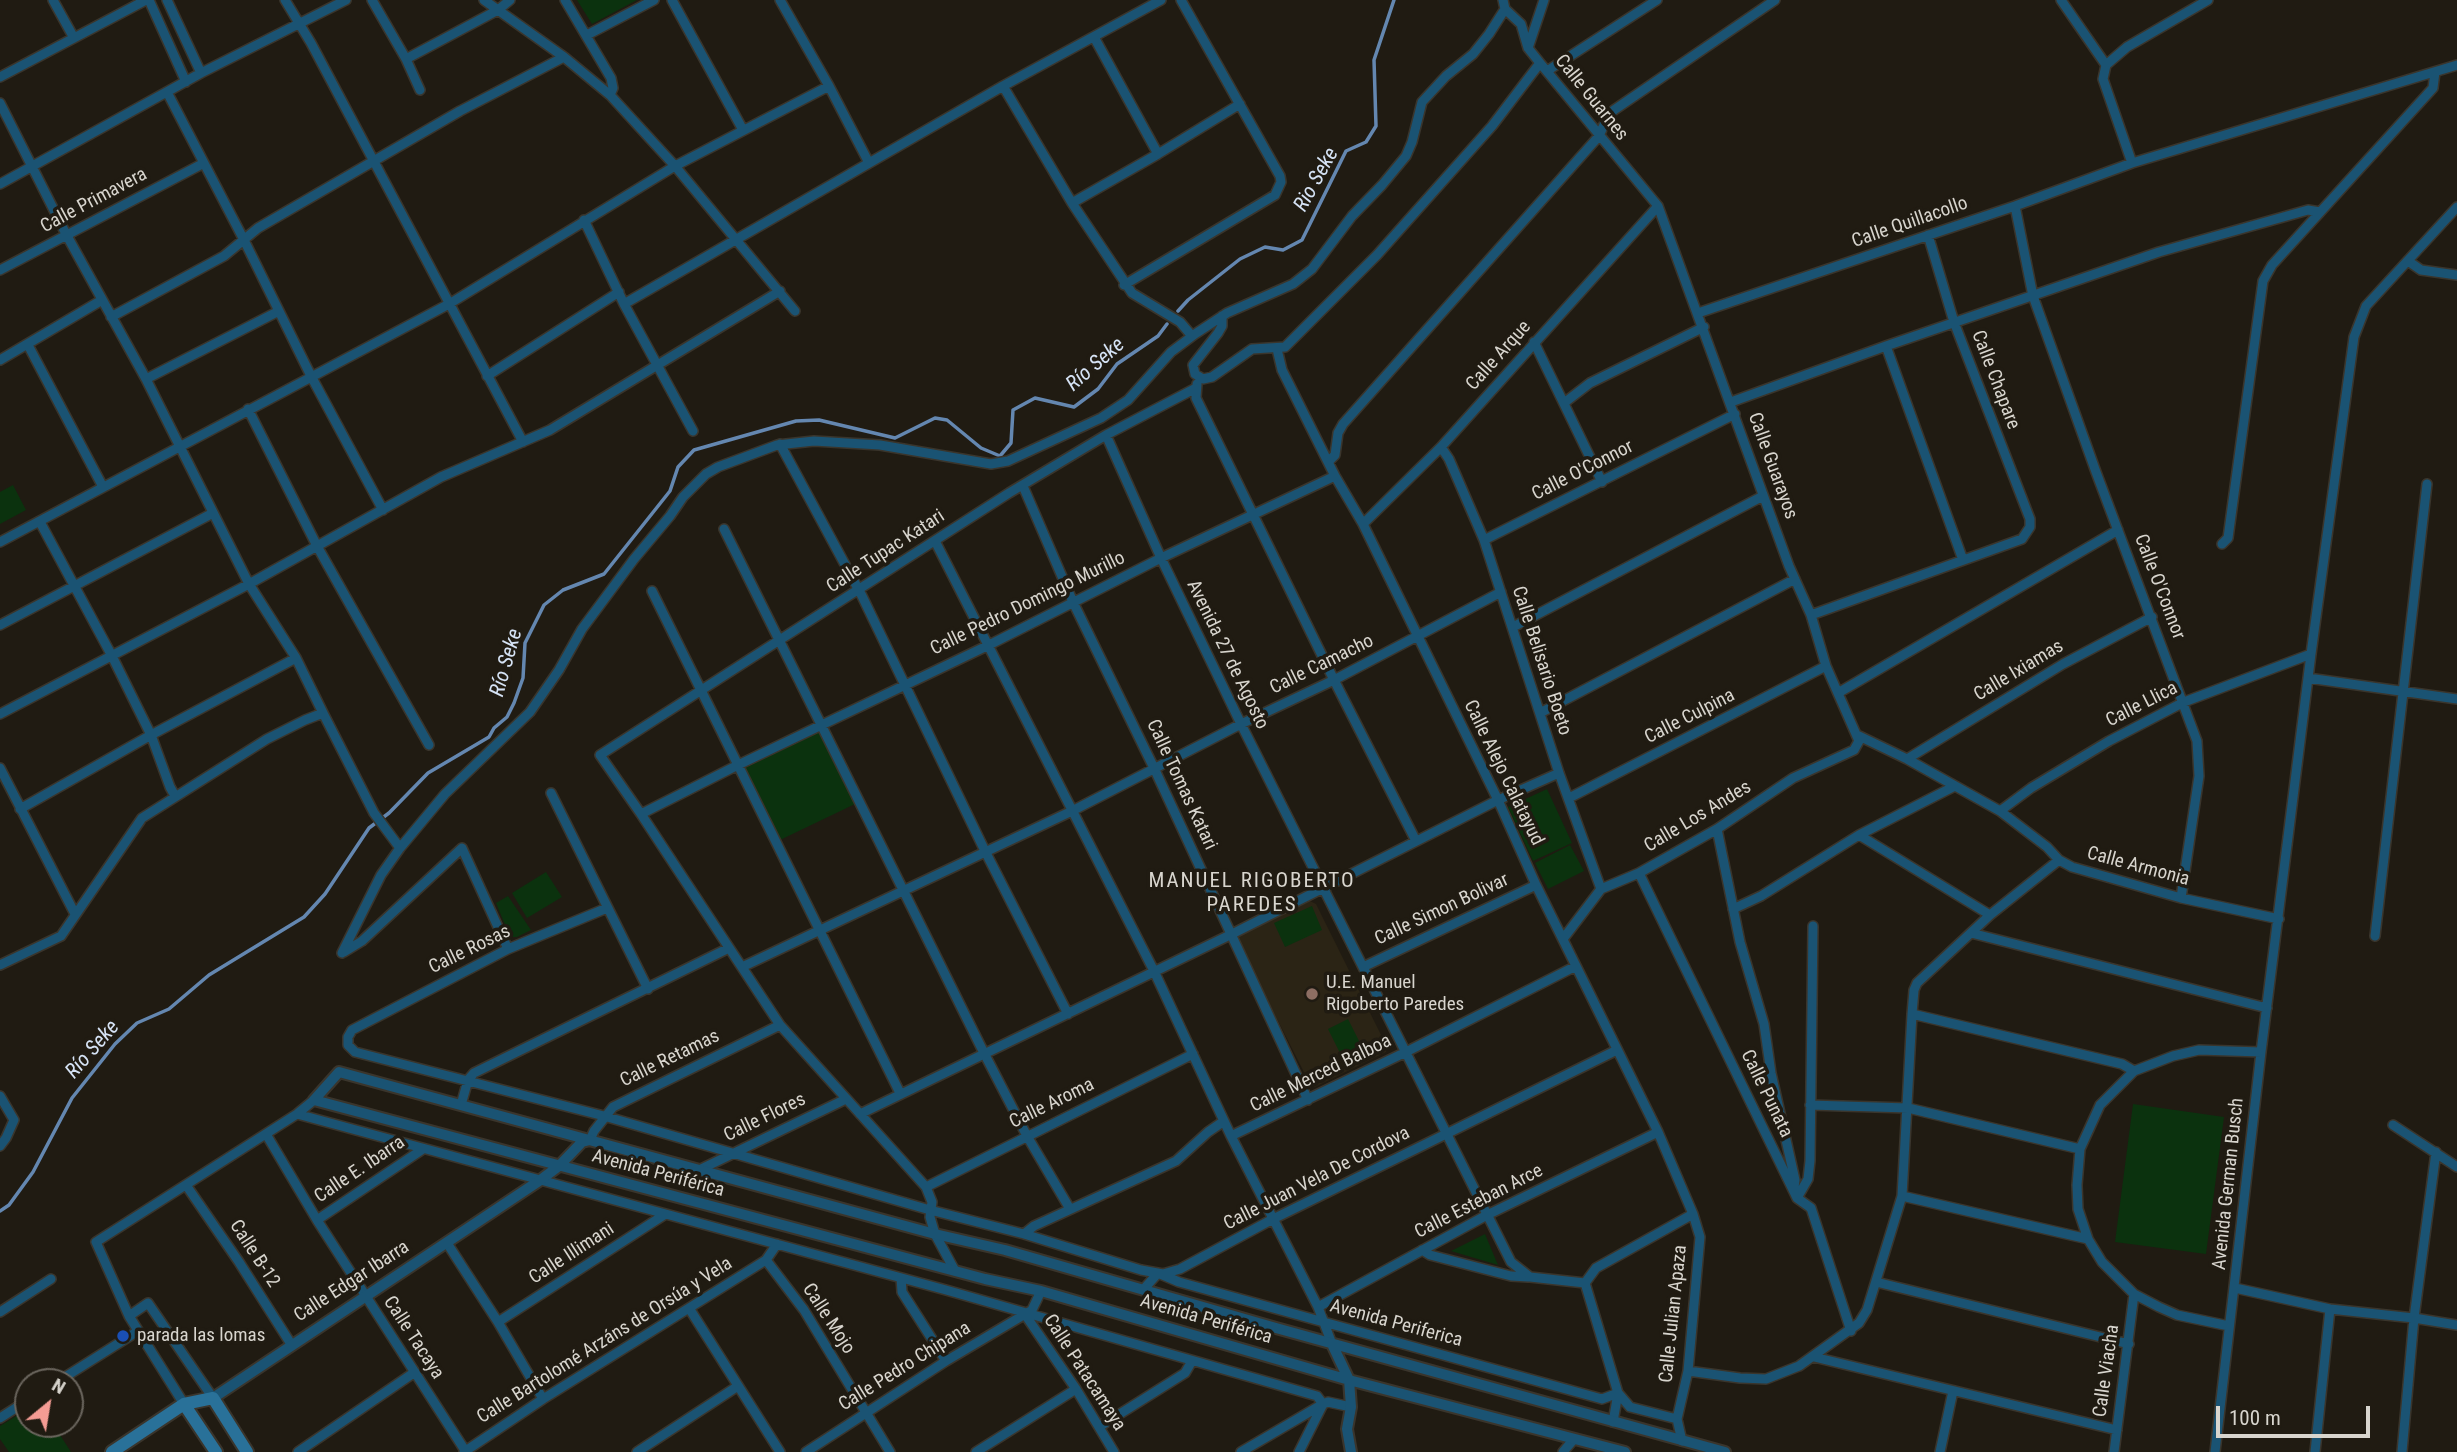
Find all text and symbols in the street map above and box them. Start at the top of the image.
street label: Calle Guarnes [1549,50,1633,146]
water label: Rio Seke [1289,144,1345,216]
street label: Calle Primavera [37,163,151,239]
street label: Calle Quillacollo [1849,192,1971,254]
street label: Calle Arque [1462,316,1536,396]
street label: Calle Chapare [1966,327,2024,433]
water label: Río Seke [1062,333,1130,397]
street label: Calle Guarayos [1742,410,1802,522]
street label: Calle O'Connor [1529,436,1637,506]
street label: Calle Tupac Katari [823,505,949,599]
street label: Calle O'Connor [2129,531,2189,643]
street label: Calle Pedro Domingo Murillo [927,547,1129,661]
street label: Avenida 27 de Agosto [1181,577,1273,733]
street label: Calle Belisario Boeto [1506,584,1576,738]
water label: Río Seke [485,626,529,700]
street label: Calle Camacho [1266,630,1378,700]
street label: Calle Ixiamas [1970,635,2068,707]
street label: Calle Llica [2102,677,2182,733]
street label: Calle Culpina [1641,685,1739,749]
street label: Calle Alejo Calatayud [1458,697,1548,849]
street label: Calle Tomas Katari [1141,716,1221,854]
street label: Calle Los Andes [1640,776,1756,858]
street label: Calle Armonia [2084,842,2192,892]
district label: MANUEL RIGOBERTO PAREDES [1150,869,1354,919]
street label: Calle Simon Bolivar [1371,869,1513,951]
street label: Calle Rosas [425,920,515,980]
place label: U.E. Manuel Rigoberto Paredes [1326,972,1464,1016]
marker: U.E. Manuel Rigoberto Paredes [1304,986,1320,1002]
water label: Río Seke [61,1016,125,1084]
street label: Calle Retamas [617,1025,723,1093]
street label: Calle Merced Balboa [1247,1030,1395,1118]
street label: Calle Punata [1735,1046,1797,1142]
street label: Calle Aroma [1006,1074,1098,1134]
street label: Calle Flores [720,1088,810,1148]
street label: Avenida German Busch [2209,1097,2249,1271]
street label: Calle Juan Vela De Cordova [1220,1122,1414,1236]
street label: Calle E. Ibarra [310,1131,410,1209]
street label: Avenida Periférica [589,1145,727,1203]
street label: Calle Esteban Arce [1411,1160,1547,1244]
street label: Calle B-12 [224,1216,284,1292]
street label: Calle Illimani [525,1218,619,1290]
street label: Calle Edgar Ibarra [290,1236,414,1328]
street label: Calle Julian Apaza [1655,1244,1693,1384]
street label: Calle Bartolomé Arzáns de Orsúa y Vela [473,1253,737,1429]
street label: Calle Mojo [797,1279,859,1359]
street label: Avenida Periférica [1137,1290,1275,1350]
street label: Calle Tacaya [378,1292,448,1384]
street label: Avenida Periferica [1327,1295,1465,1353]
street label: Calle Patacamaya [1038,1311,1130,1435]
street label: Calle Pedro Chipana [835,1317,975,1417]
street label: Calle Viacha [2089,1323,2125,1419]
place label: parada las lomas [137,1325,265,1347]
marker: parada las lomas [115,1328,131,1344]
north arrow [14,1368,84,1438]
text: N [48,1373,70,1399]
scale bar [2219,1392,2373,1436]
text: 100 m [2229,1406,2281,1430]

